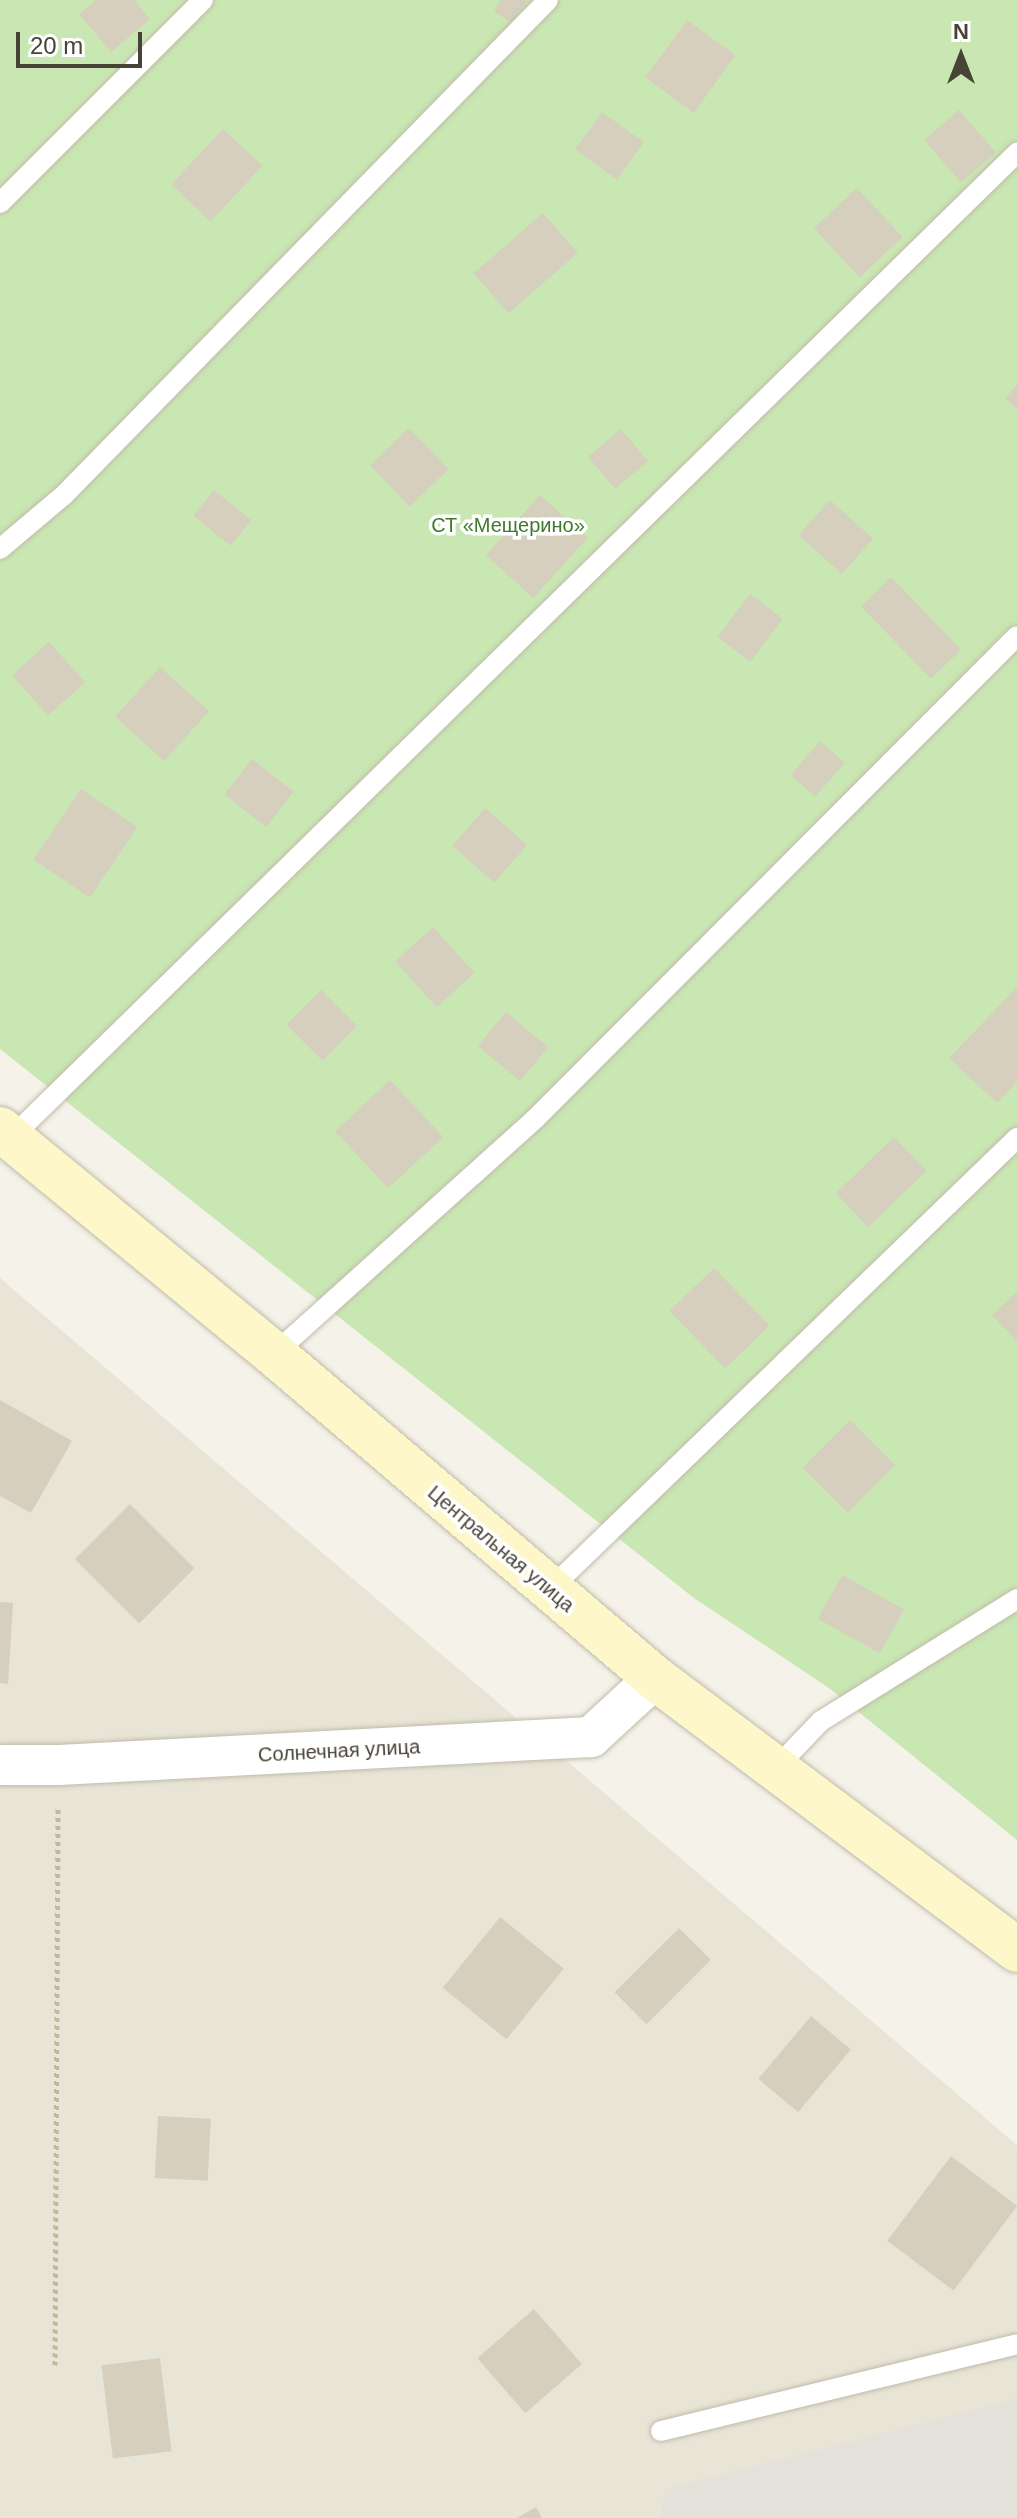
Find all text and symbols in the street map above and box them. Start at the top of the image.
scale bar [20,16,146,66]
north arrow [921,16,1001,96]
text: N [953,19,969,44]
text: 20 m [30,32,83,59]
park label: СТ «Мещерино» [431,513,585,537]
street label: Центральная улица [423,1481,579,1617]
street label: Солнечная улица [257,1735,421,1767]

